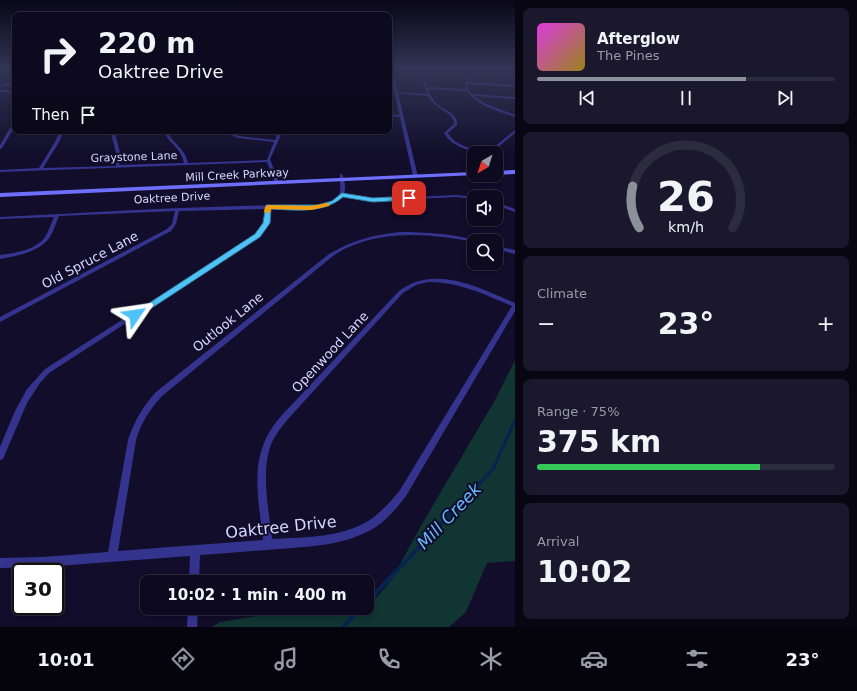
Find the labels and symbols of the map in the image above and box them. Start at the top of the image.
north arrow [467,146,503,182]
street label: Graystone Lane [90,149,178,165]
street label: Mill Creek Parkway [185,166,290,184]
pin [392,181,426,215]
street label: Oaktree Drive [133,189,211,206]
street label: Old Spruce Lane [39,228,141,292]
street label: Outlook Lane [190,289,266,355]
position arrow [114,294,156,336]
street label: Openwood Lane [289,308,371,396]
water label: Mill Creek [413,478,486,553]
street label: Oaktree Drive [225,512,337,542]
speed limit sign: 30 [12,563,64,615]

